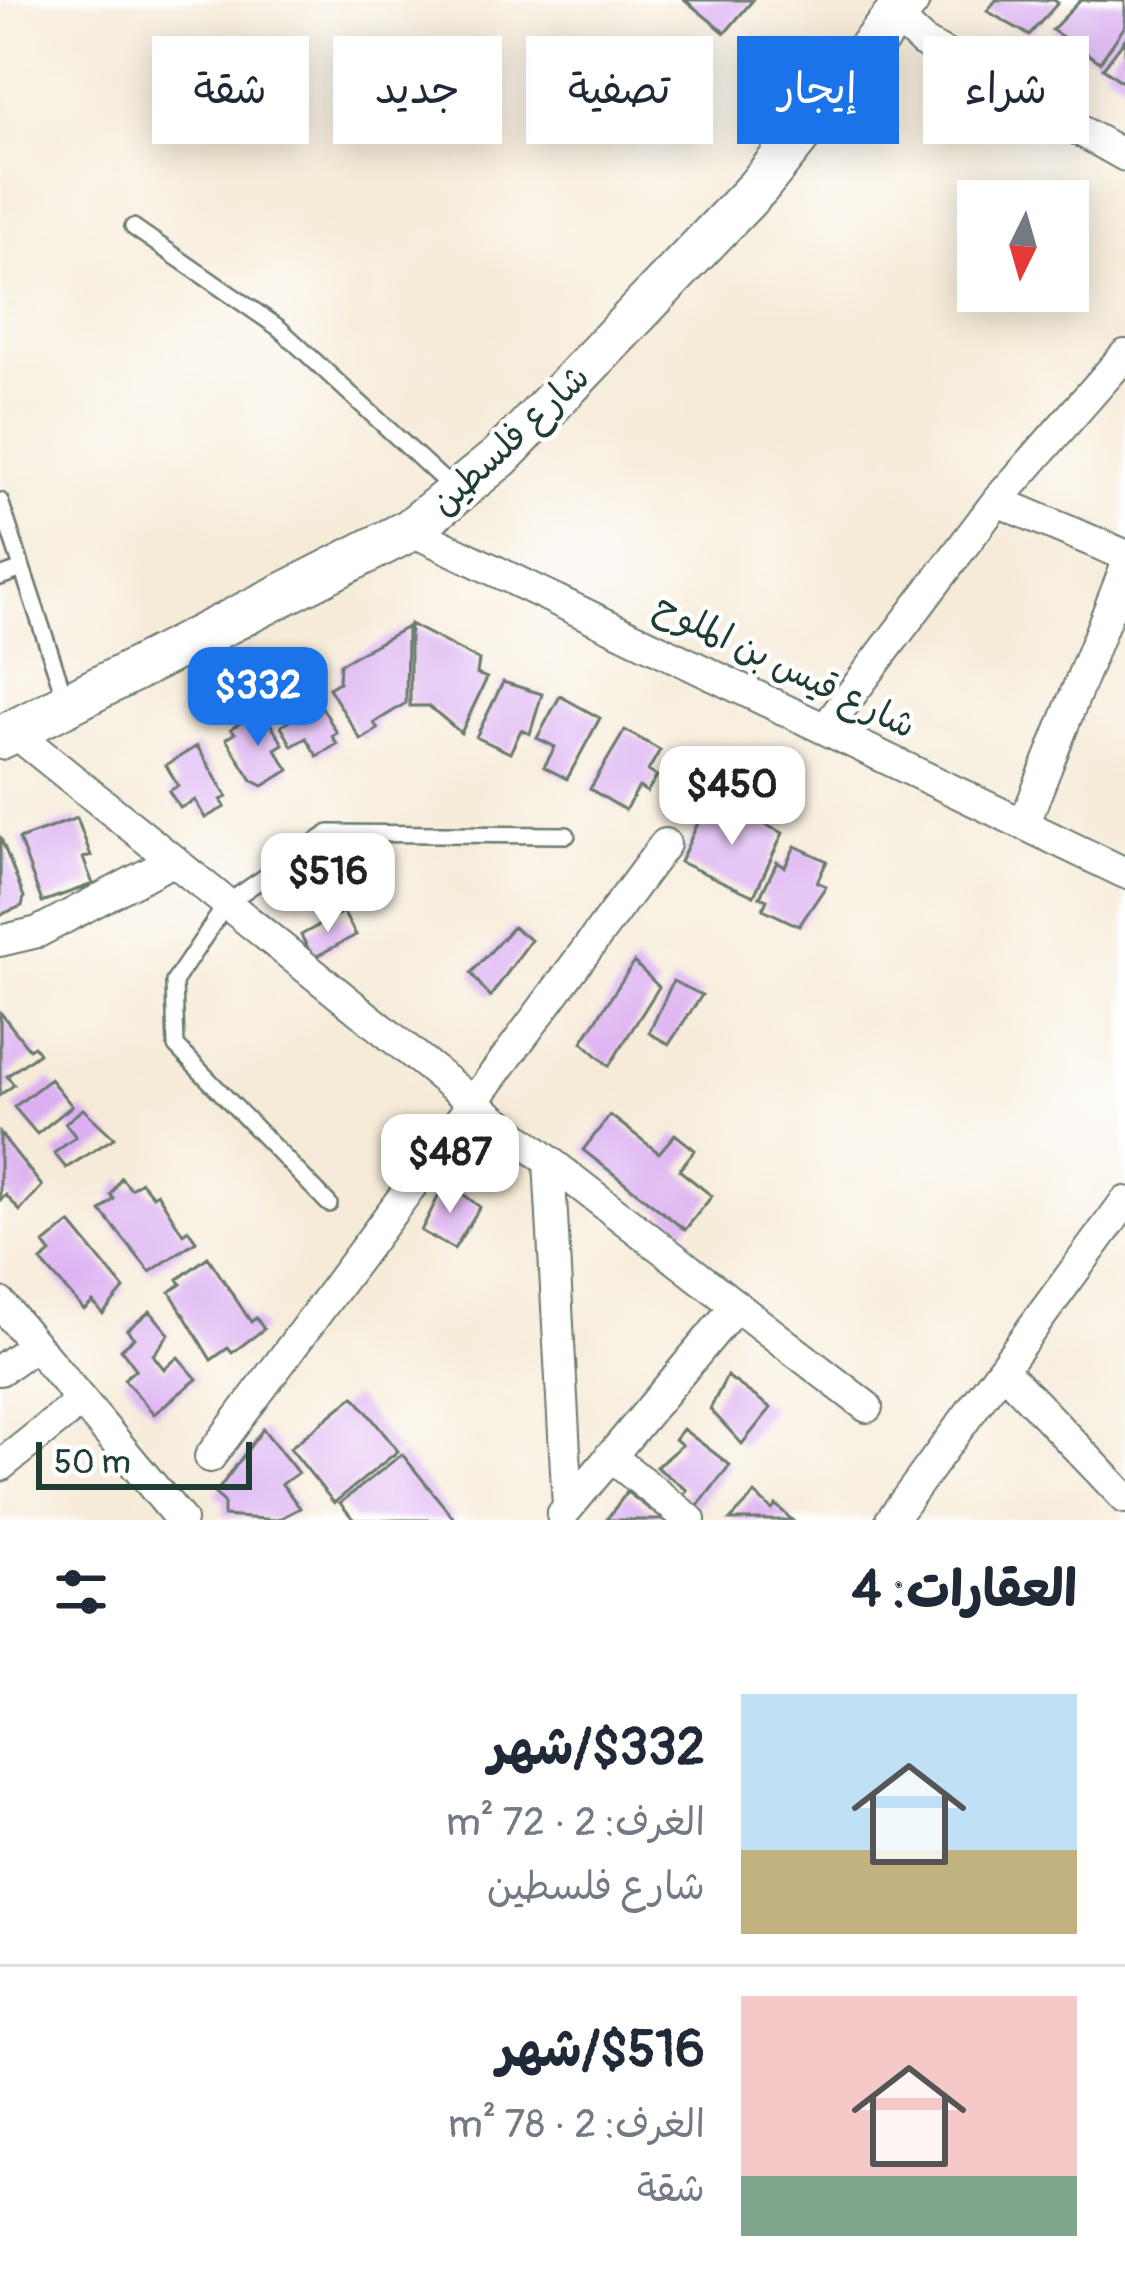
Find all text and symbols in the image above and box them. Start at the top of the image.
chip: شقة [152,36,309,144]
chip: جديد [333,36,502,144]
chip: تصفية [526,36,713,144]
chip: إيجار [737,36,899,144]
chip: شراء [923,36,1089,144]
north arrow [957,180,1089,312]
map controls [957,180,1089,312]
street label: شارع فلسطين [421,355,600,527]
street label: شارع قيس بن الملوح [646,583,923,750]
pin: $332 [187,647,329,749]
text: $332 [215,661,301,710]
pin: $450 [661,746,803,848]
text: $450 [686,760,778,809]
pin: $516 [257,833,399,935]
text: $516 [288,847,368,896]
pin: $487 [379,1114,521,1216]
text: $487 [408,1128,492,1177]
scale bar [36,1436,252,1489]
text: 50 m [54,1442,131,1483]
text: العقارات: 4 [852,1558,1077,1622]
icon: filters [48,1559,114,1625]
text: $332/شهر [489,1716,705,1780]
icon: home [837,1742,981,1886]
text: الغرف: 2 · 72 m² [446,1798,705,1847]
text: شارع فلسطين [487,1862,705,1911]
text: $516/شهر [497,2018,705,2082]
icon: home [837,2044,981,2188]
text: الغرف: 2 · 78 m² [448,2100,705,2149]
text: شقة [637,2164,705,2213]

